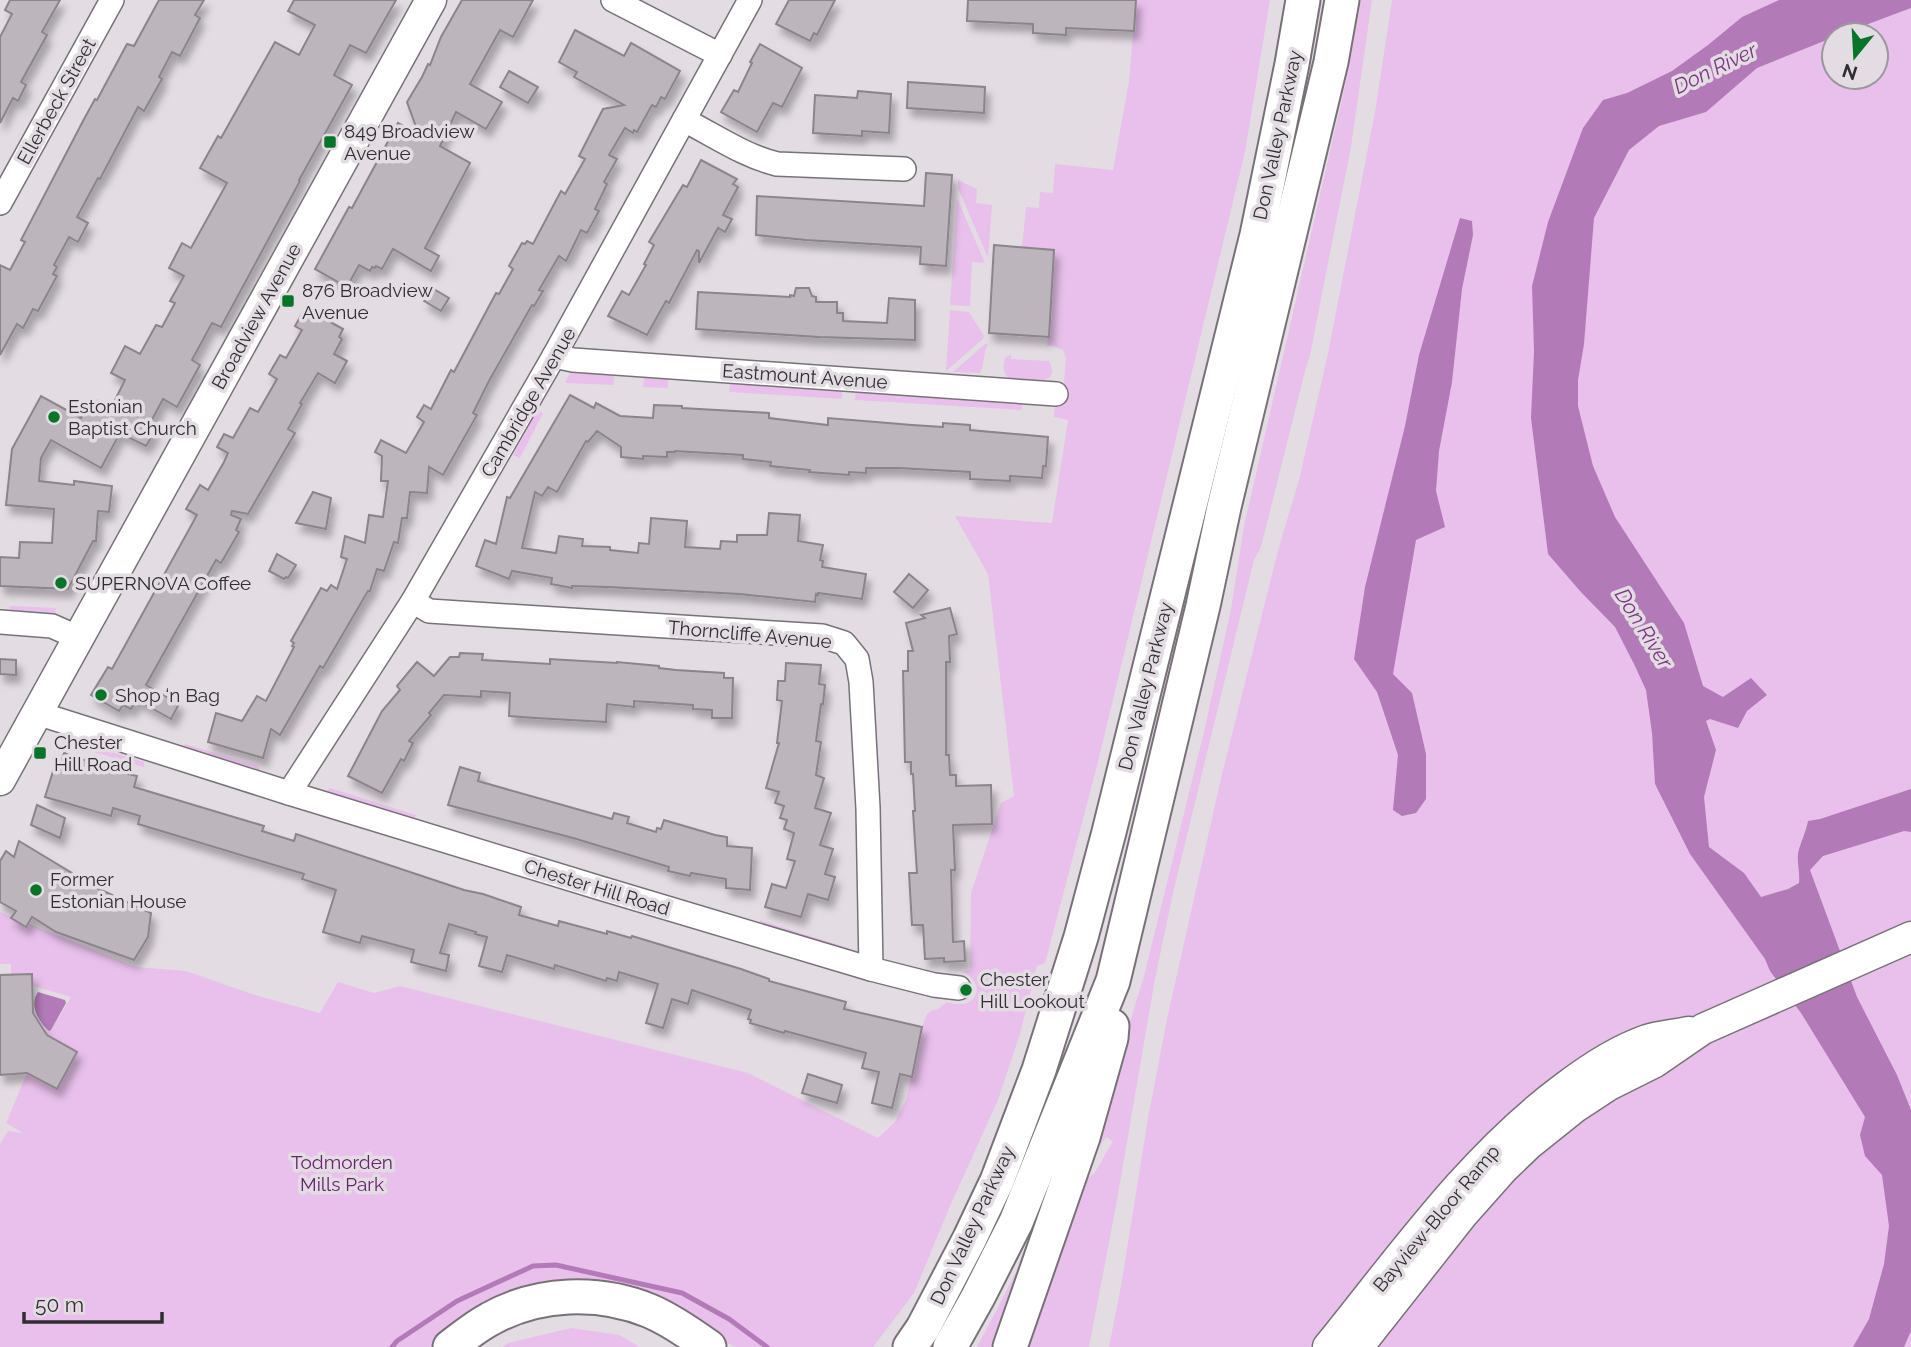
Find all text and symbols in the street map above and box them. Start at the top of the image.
north arrow [1820,21,1890,91]
street label: Ellerbeck Street [12,34,100,168]
water label: Don River [1669,37,1761,99]
street label: Don Valley Parkway [1248,48,1306,222]
text: N [1839,59,1860,85]
place label: 849 Broadview Avenue [344,120,475,164]
marker: 849 Broadview Avenue [322,134,338,150]
street label: Broadview Avenue [207,239,305,393]
place label: 876 Broadview Avenue [302,279,433,323]
marker: 876 Broadview Avenue [280,293,296,309]
street label: Cambridge Avenue [476,323,580,481]
street label: Eastmount Avenue [722,359,888,393]
place label: Estonian Baptist Church [68,395,197,439]
marker: Estonian Baptist Church [46,409,62,425]
place label: SUPERNOVA Coffee [75,572,251,594]
marker: SUPERNOVA Coffee [53,575,69,591]
water label: Don River [1610,583,1679,673]
street label: Don Valley Parkway [1113,600,1177,772]
street label: Thorncliffe Avenue [667,616,833,652]
place label: Shop ‘n Bag [115,684,220,706]
marker: Shop ‘n Bag [93,687,109,703]
place label: Chester Hill Road [54,731,132,775]
marker: Chester Hill Road [32,745,48,761]
street label: Chester Hill Road [521,854,673,920]
place label: Former Estonian House [50,868,187,912]
marker: Former Estonian House [28,882,44,898]
place label: Chester Hill Lookout [980,968,1085,1012]
marker: Chester Hill Lookout [958,982,974,998]
street label: Bayview-Bloor Ramp [1368,1140,1504,1296]
street label: Don Valley Parkway [926,1142,1018,1308]
park label: Todmorden Mills Park [291,1151,393,1195]
scale bar [24,1280,163,1324]
text: 50 m [35,1292,84,1317]

